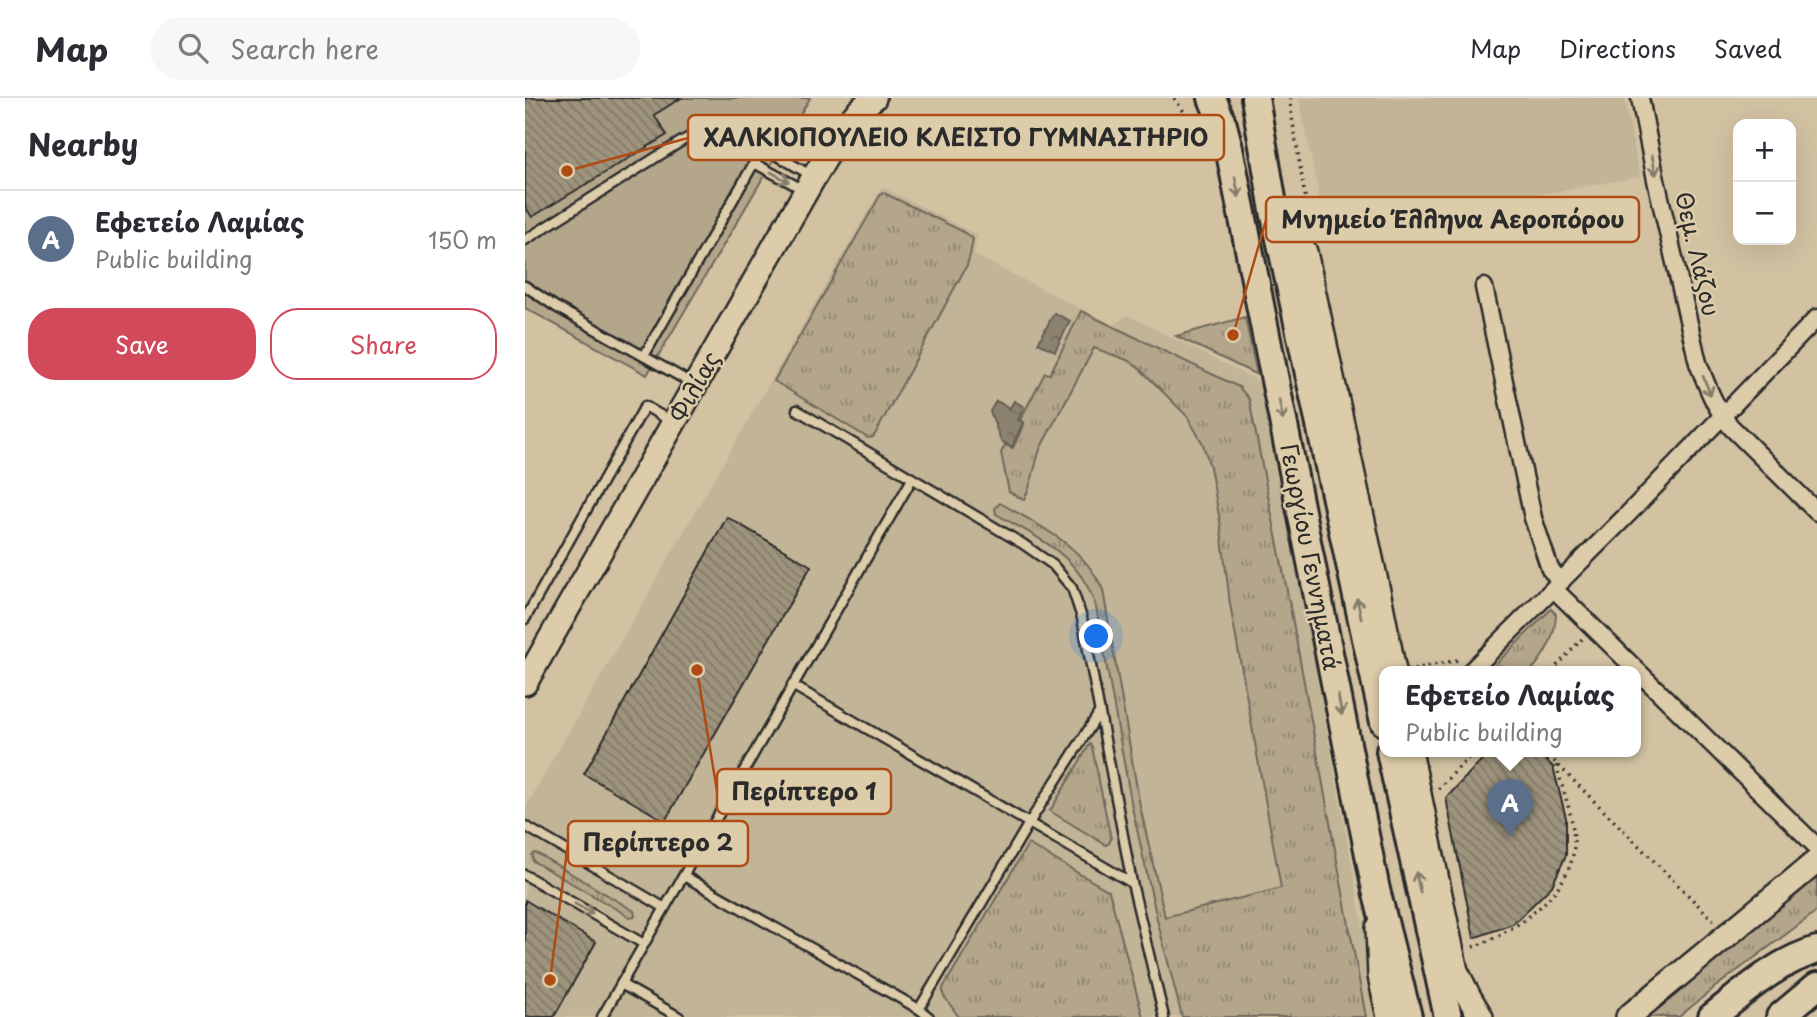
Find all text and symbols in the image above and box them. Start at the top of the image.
search box [150,17,640,80]
text: Map [35,23,108,73]
icon: search [174,29,212,67]
text: Search here [230,29,379,68]
text: Map [1470,30,1521,66]
text: Directions [1559,30,1676,66]
text: Saved [1714,30,1782,66]
callout: ΧΑΛΚΙΟΠΟΥΛΕΙΟ ΚΛΕΙΣΤΟ ΓΥΜΝΑΣΤΗΡΙΟ [688,115,1224,160]
text: ΧΑΛΚΙΟΠΟΥΛΕΙΟ ΚΛΕΙΣΤΟ ΓΥΜΝΑΣΤΗΡΙΟ [703,118,1209,154]
map controls [1733,119,1796,245]
button: + [1733,119,1796,182]
text: Nearby [28,121,138,166]
one-way arrow [1647,153,1661,176]
one-way arrow [769,171,790,184]
one-way arrow [1231,175,1244,198]
button: − [1733,182,1796,245]
street label: Θεμ. Λάζου [1667,188,1730,319]
callout: Μνημείο Έλληνα Αεροπόρου [1266,197,1639,242]
text: Μνημείο Έλληνα Αεροπόρου [1281,200,1625,236]
text: Εφετείο Λαμίας [95,202,304,241]
text: A [42,222,60,257]
text: 150 m [428,222,497,257]
text: Public building [95,241,252,276]
button: Save [28,308,256,380]
button: Share [270,308,497,380]
street label: Φιλίας [660,344,728,428]
one-way arrow [1702,374,1715,396]
one-way arrow [1275,398,1289,421]
street label: Γεωργίου Γεννηματά [1272,440,1351,673]
one-way arrow [1352,597,1366,620]
your location [1079,619,1113,653]
popup [1379,666,1641,757]
text: Εφετείο Λαμίας [1405,675,1615,714]
one-way arrow [1333,693,1347,716]
text: Public building [1405,714,1563,749]
callout: Περίπτερο 1 [717,769,891,814]
text: Περίπτερο 1 [731,772,877,808]
pin: A [1487,779,1533,837]
callout: Περίπτερο 2 [568,821,748,866]
text: Περίπτερο 2 [583,823,733,859]
one-way arrow [1411,871,1425,894]
one-way arrow [573,902,593,916]

